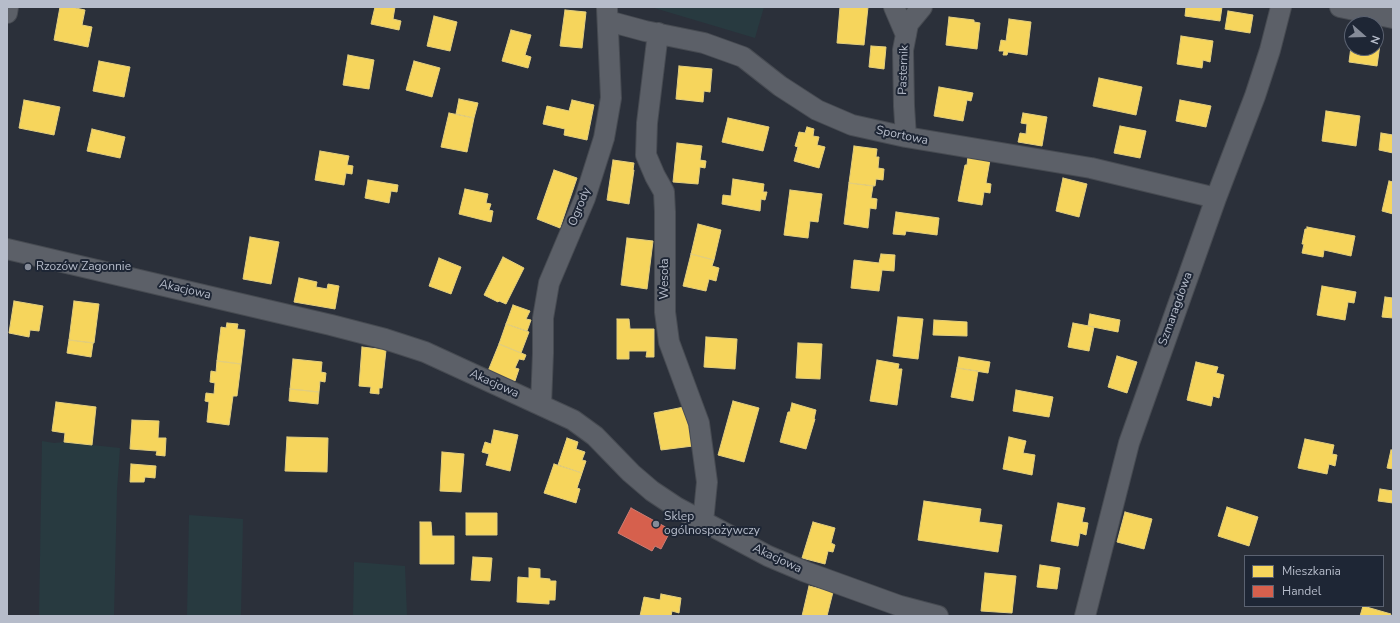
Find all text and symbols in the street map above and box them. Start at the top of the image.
north arrow [1344,16,1384,56]
text: N [1366,33,1383,46]
street label: Pasternik [896,45,912,95]
street label: Sportowa [875,123,929,149]
street label: Ogrody [566,186,594,228]
street label: Wesoła [658,258,672,300]
place label: Rzozów Zagonnie [36,260,131,274]
marker: Rzozów Zagonnie [23,262,33,272]
street label: Szmaragdowa [1156,270,1196,348]
street label: Akacjowa [158,277,212,303]
street label: Akacjowa [467,367,521,401]
place label: Sklep ogólnospożywczy [664,510,760,538]
marker: Sklep ogólnospożywczy [651,519,661,529]
street label: Akacjowa [750,541,804,577]
legend [1244,555,1384,607]
text: Mieszkania [1282,563,1341,579]
text: Handel [1282,583,1321,599]

